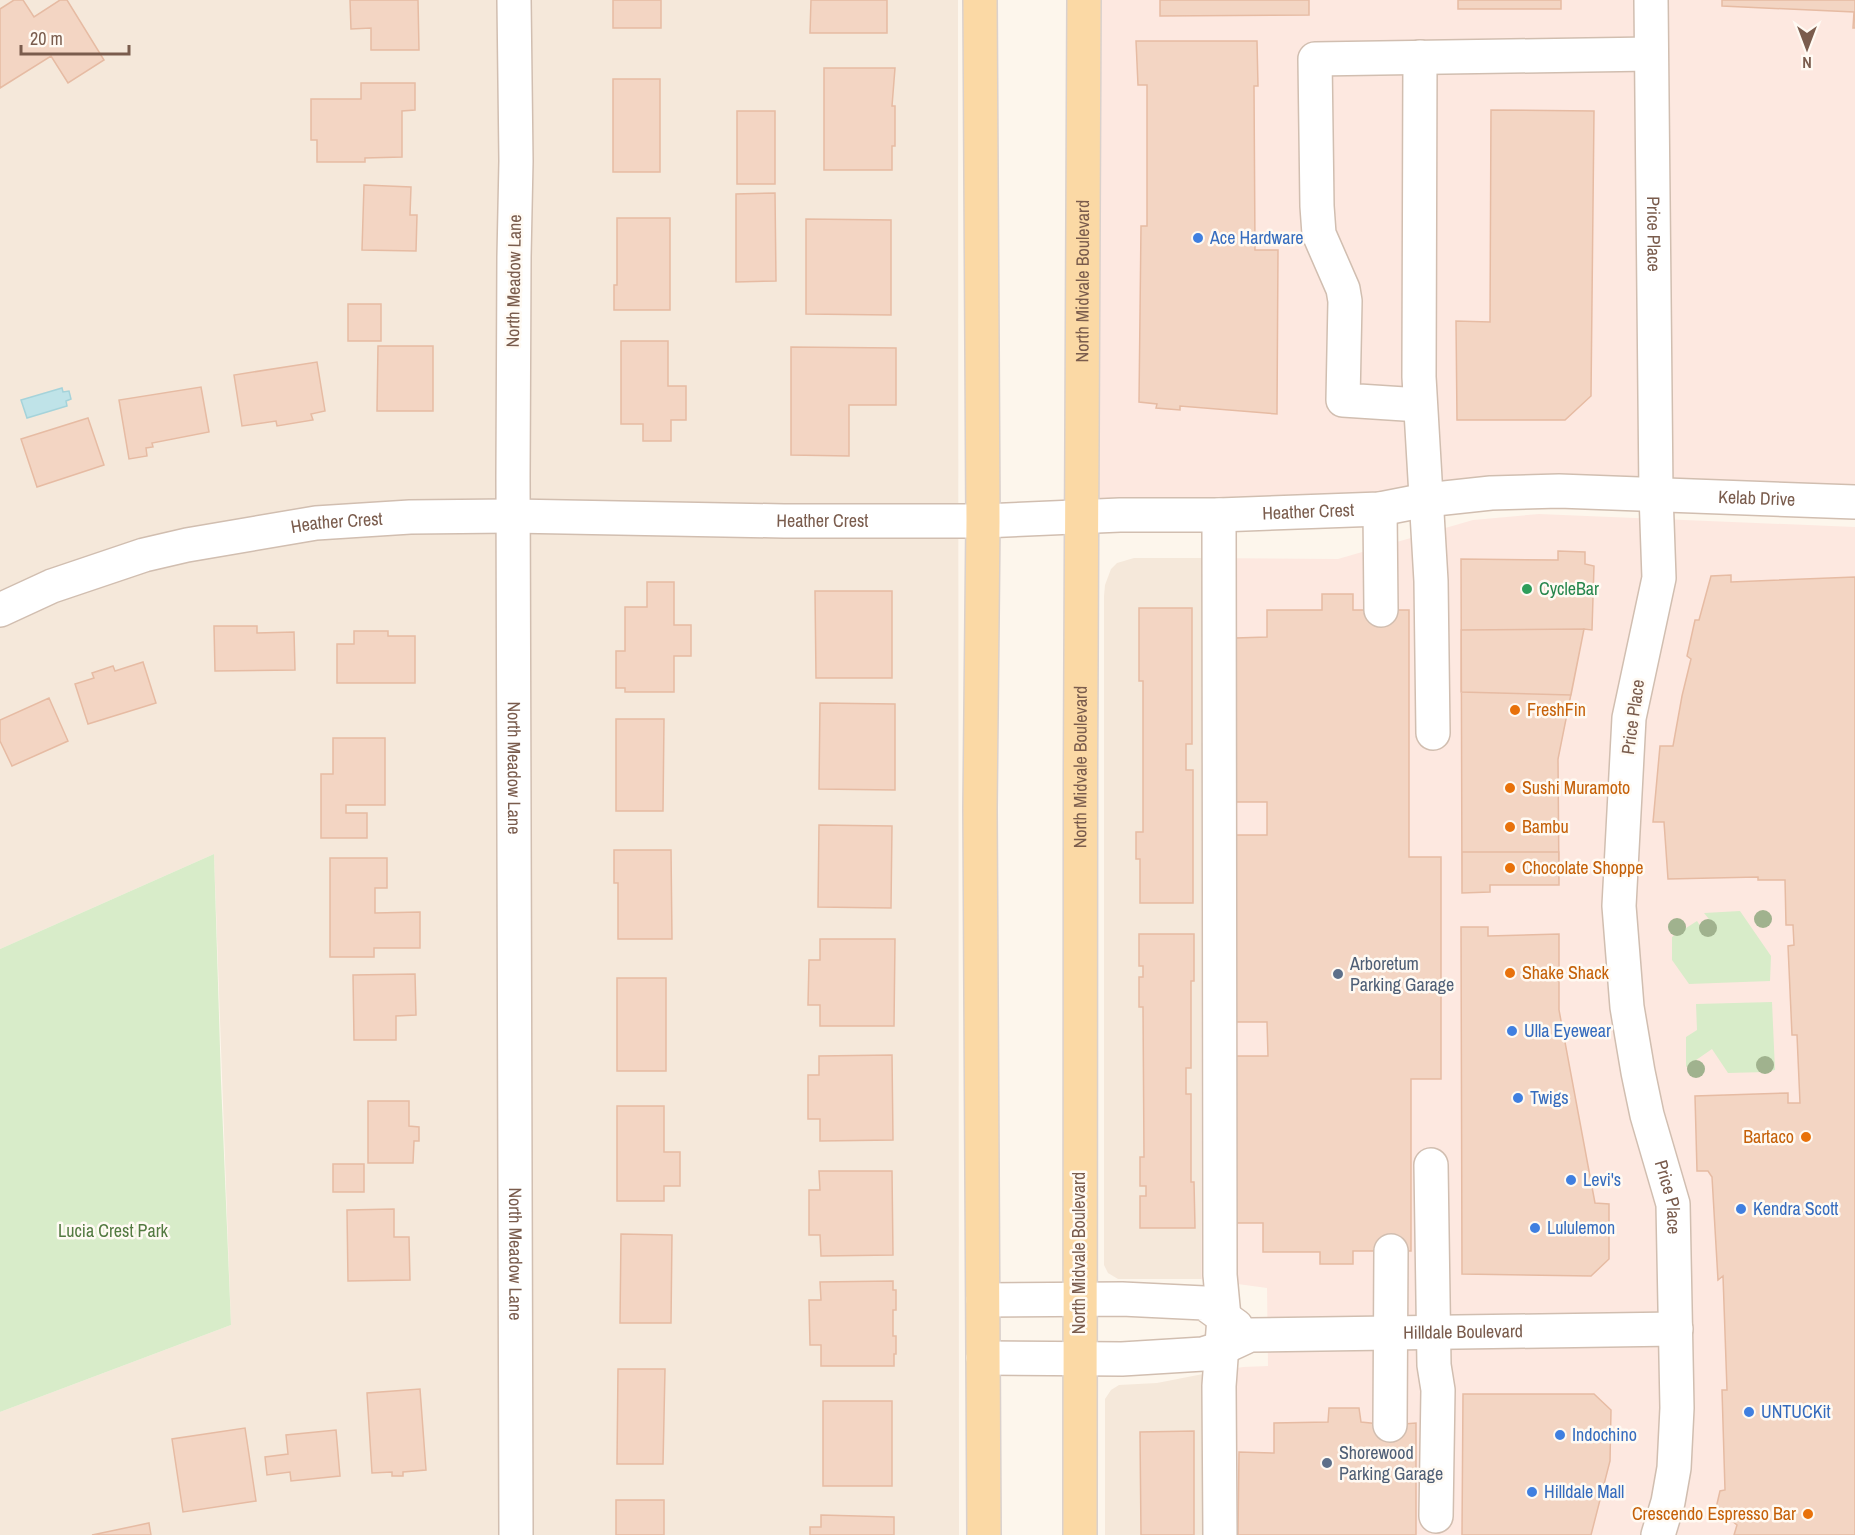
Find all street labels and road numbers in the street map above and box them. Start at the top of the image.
street label: Price Place [1641,196,1667,272]
street label: North Midvale Boulevard [1069,200,1095,362]
street label: North Meadow Lane [500,214,527,348]
street label: Kelab Drive [1718,484,1796,512]
street label: Heather Crest [1262,497,1355,525]
street label: Heather Crest [289,506,383,539]
street label: Heather Crest [776,508,868,533]
street label: Price Place [1615,678,1650,756]
street label: North Midvale Boulevard [1067,686,1093,848]
street label: North Meadow Lane [502,701,527,835]
street label: Price Place [1649,1157,1687,1235]
street label: North Midvale Boulevard [1066,1172,1091,1334]
street label: North Meadow Lane [503,1187,528,1321]
street label: Hilldale Boulevard [1403,1318,1523,1345]

